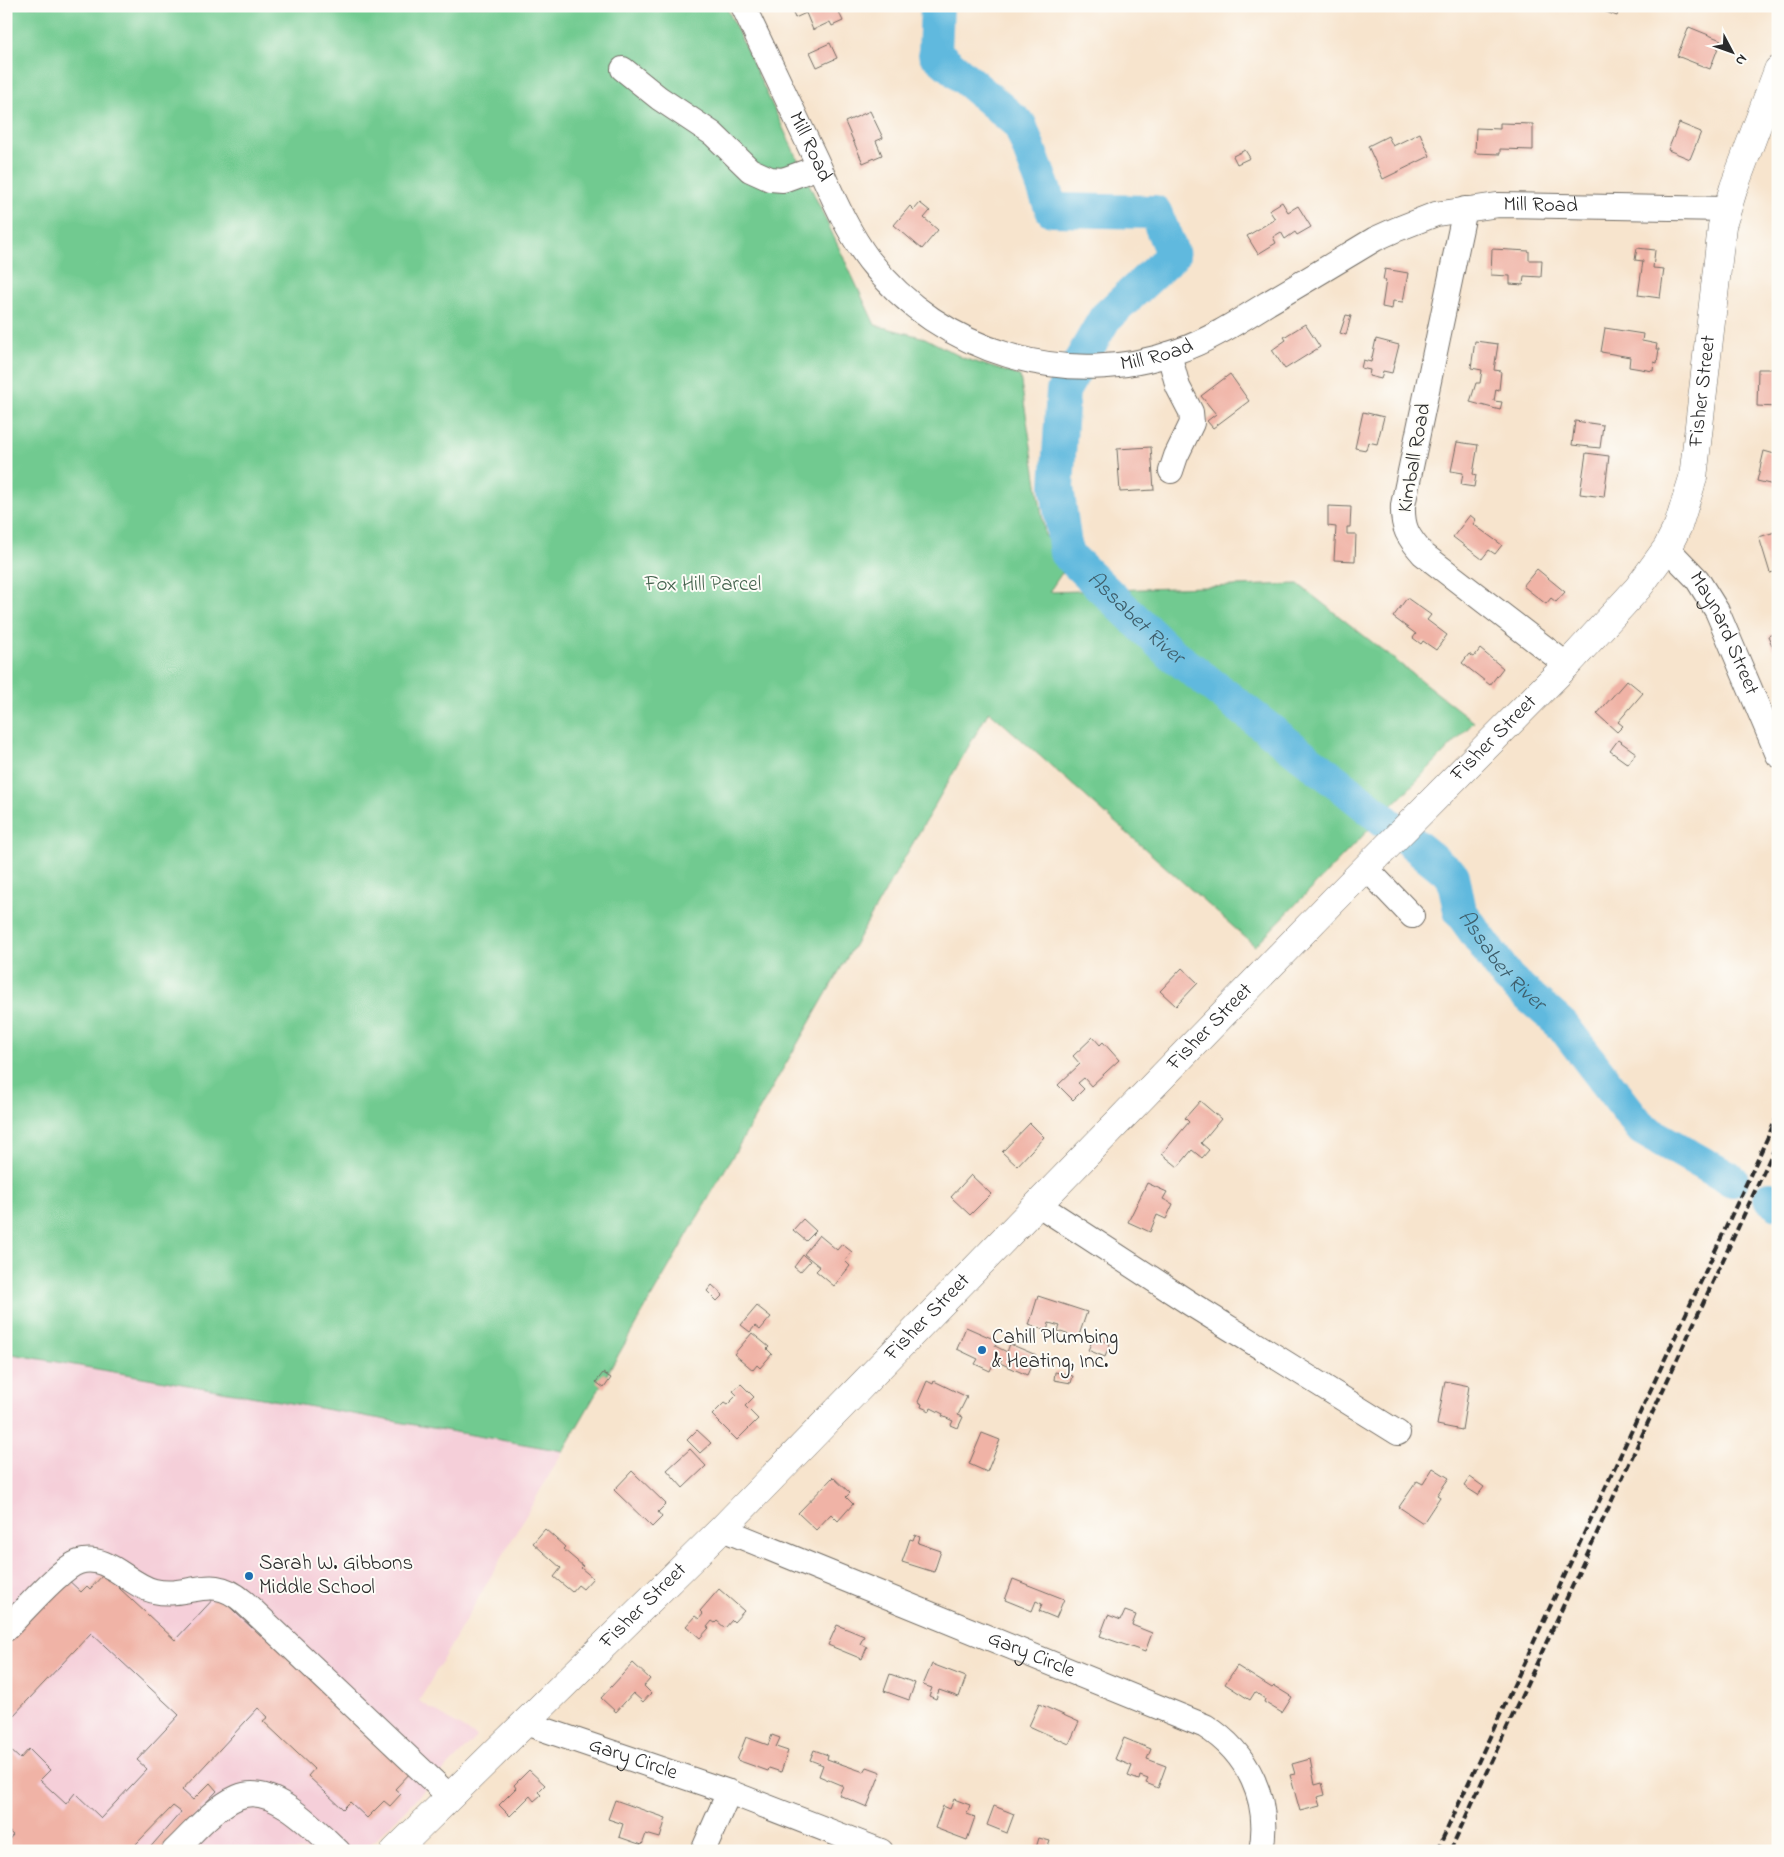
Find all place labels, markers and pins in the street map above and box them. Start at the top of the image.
place label: Cahill Plumbing & Heating, Inc. [992,1323,1118,1379]
marker: Cahill Plumbing & Heating, Inc. [976,1344,988,1356]
place label: Sarah W. Gibbons Middle School [259,1549,413,1603]
marker: Sarah W. Gibbons Middle School [243,1570,255,1582]

